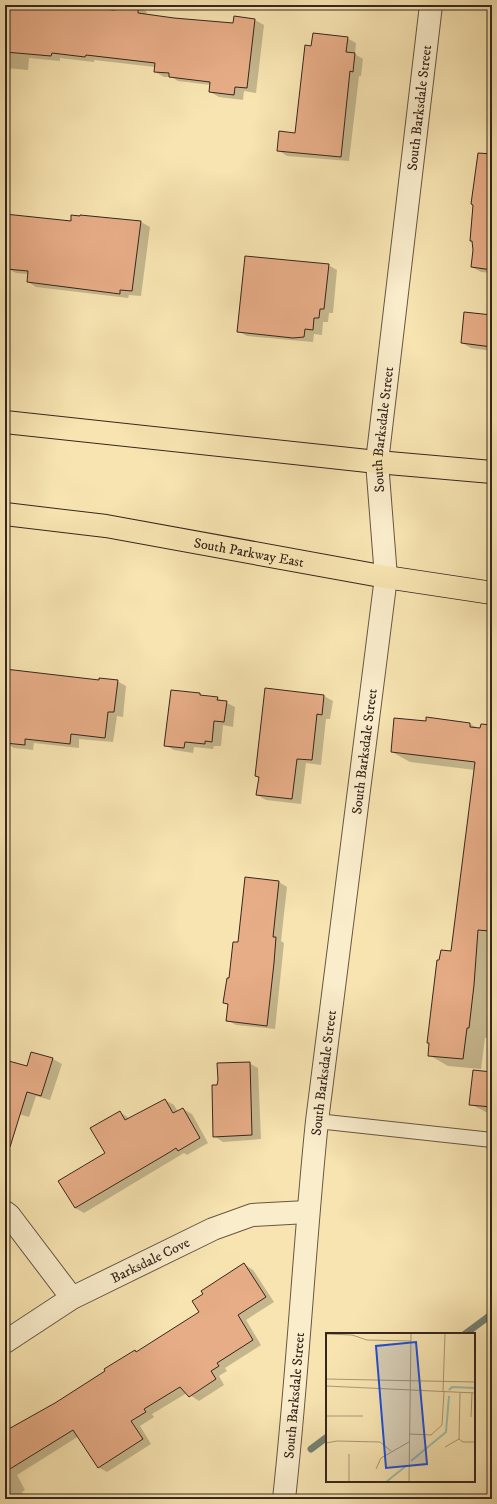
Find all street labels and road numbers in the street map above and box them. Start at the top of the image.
street label: South Barksdale Street [404,43,436,172]
street label: South Barksdale Street [369,365,398,493]
street label: South Parkway East [192,534,306,572]
street label: South Barksdale Street [348,687,382,815]
street label: South Barksdale Street [308,1009,341,1137]
street label: Barksdale Cove [108,1234,193,1288]
street label: South Barksdale Street [280,1331,309,1459]

